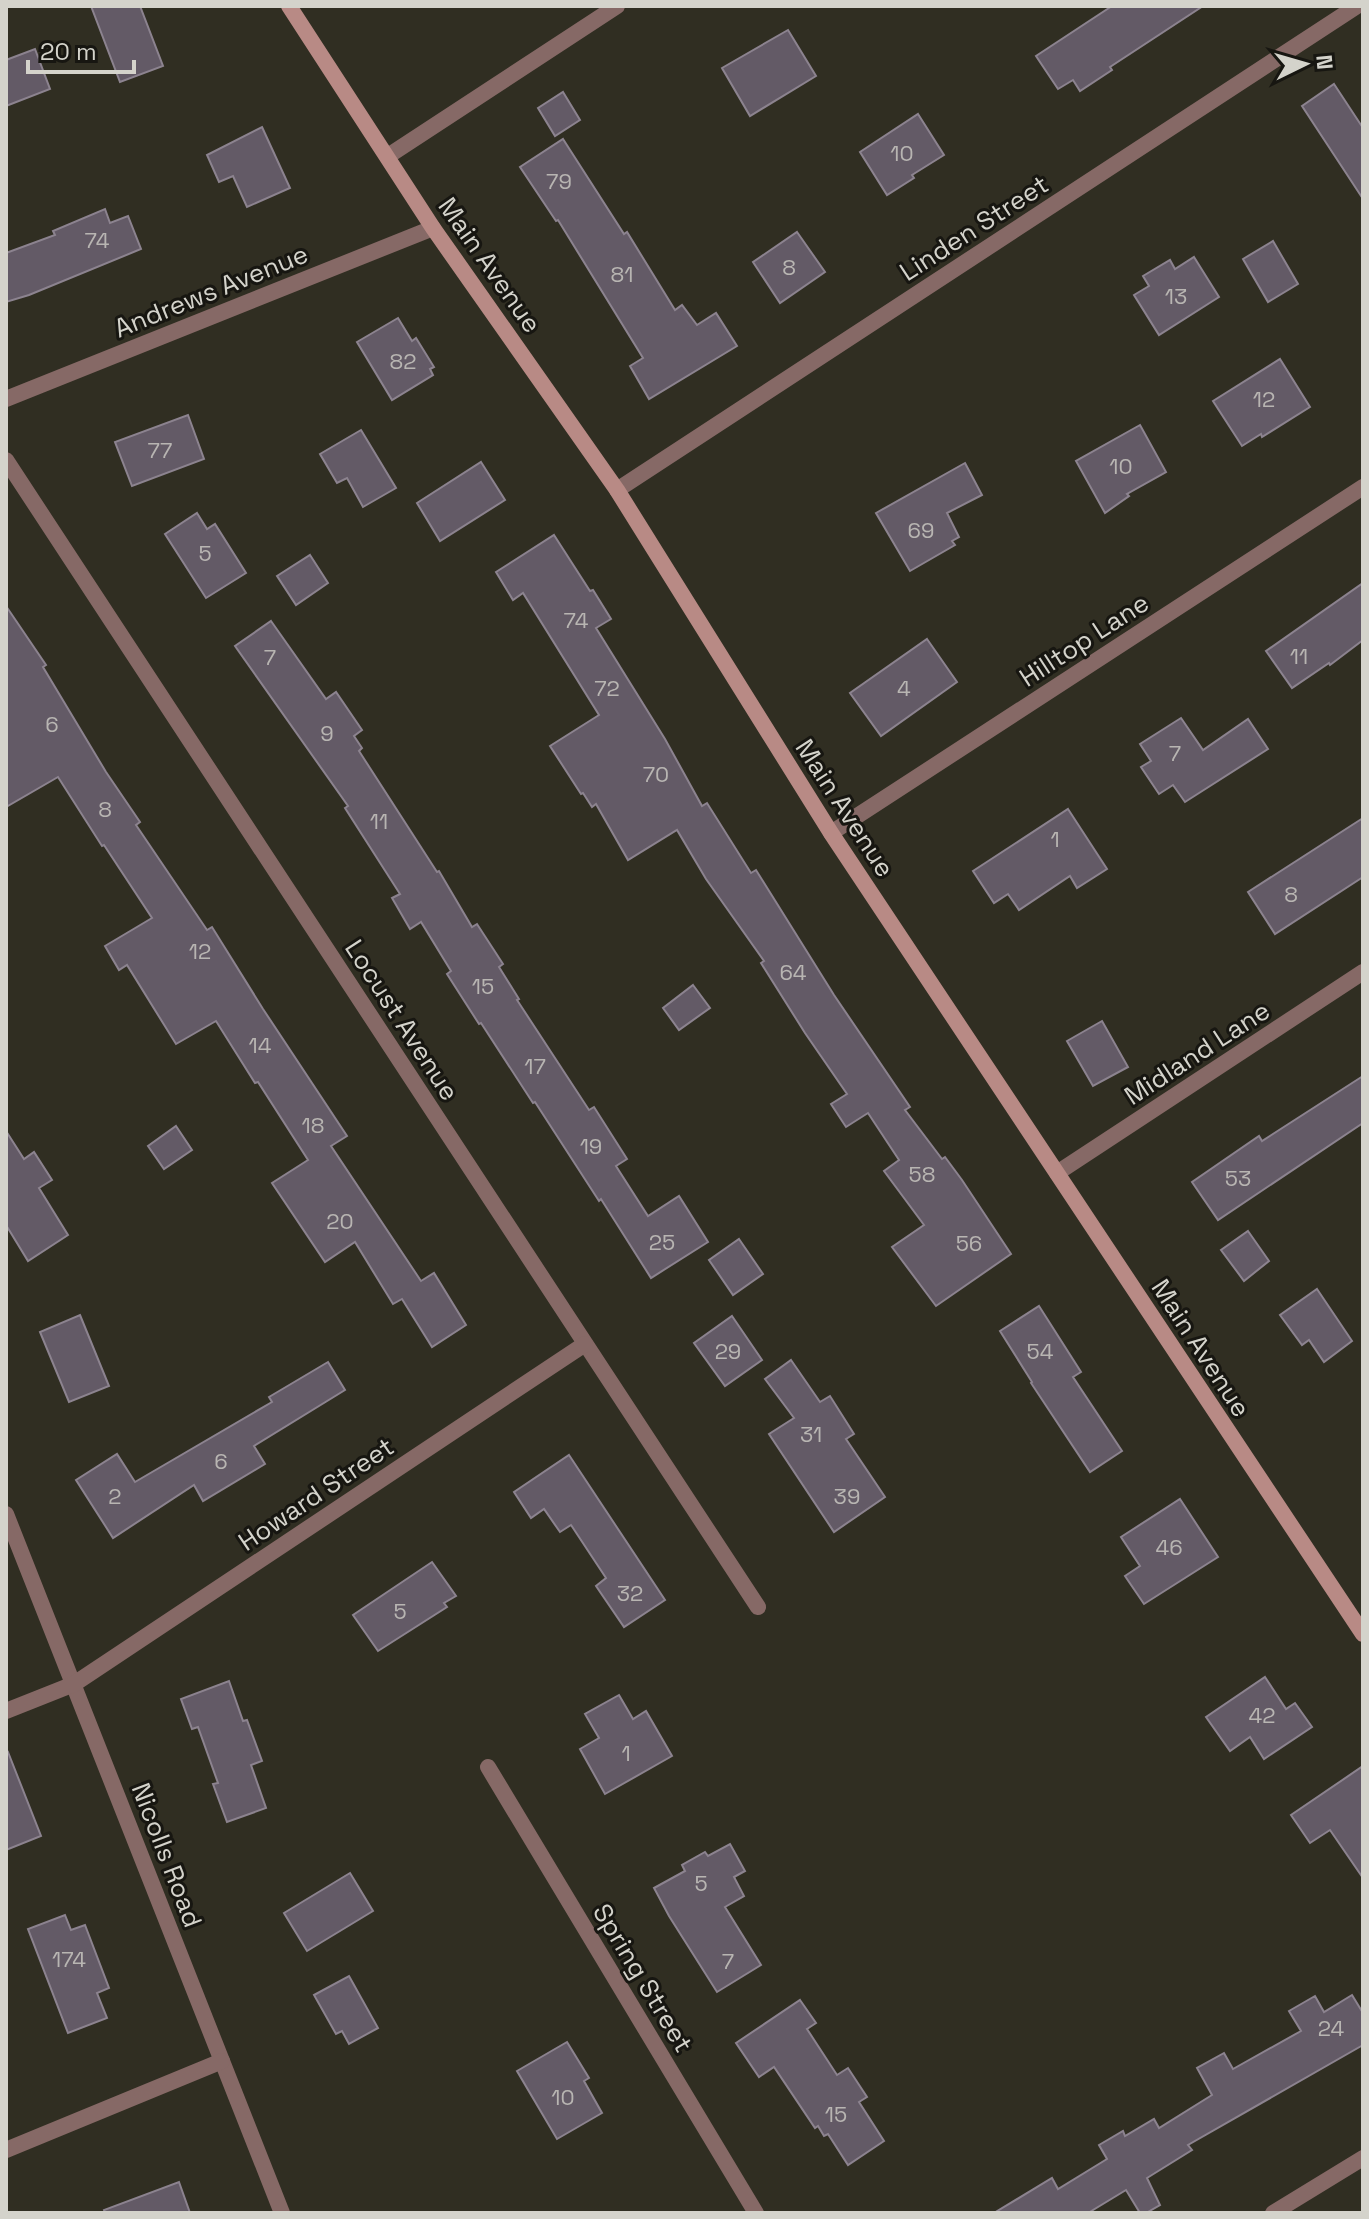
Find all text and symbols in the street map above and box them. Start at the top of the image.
scale bar [28,24,134,74]
north arrow [1265,24,1345,104]
text: 20 m [40,36,97,67]
text: N [1310,54,1340,71]
house number: 10 [890,139,914,167]
house number: 79 [546,167,572,195]
street label: Linden Street [893,167,1055,289]
street label: Main Avenue [431,191,549,339]
house number: 74 [85,226,110,254]
street label: Andrews Avenue [109,237,313,345]
house number: 8 [782,253,796,281]
house number: 81 [611,260,633,288]
house number: 13 [1165,282,1187,310]
house number: 82 [390,347,416,375]
house number: 12 [1253,385,1275,413]
house number: 77 [148,436,172,464]
house number: 10 [1109,452,1133,480]
house number: 69 [908,516,934,544]
house number: 5 [198,539,212,567]
street label: Hilltop Lane [1013,586,1155,694]
house number: 74 [564,606,589,634]
house number: 11 [1290,642,1308,670]
house number: 7 [264,643,276,671]
house number: 72 [594,674,620,702]
house number: 4 [897,674,911,702]
house number: 6 [45,710,59,738]
house number: 9 [320,719,334,747]
street label: Main Avenue [788,733,902,883]
house number: 7 [1169,739,1181,767]
house number: 70 [643,760,669,788]
house number: 8 [98,795,112,823]
house number: 11 [370,807,388,835]
house number: 1 [1050,825,1060,853]
house number: 8 [1284,880,1298,908]
street label: Locust Avenue [337,933,467,1107]
house number: 12 [189,937,211,965]
house number: 64 [779,958,807,986]
house number: 15 [472,972,494,1000]
street label: Midland Lane [1118,993,1276,1113]
house number: 14 [249,1031,272,1059]
house number: 17 [524,1052,546,1080]
house number: 18 [302,1111,324,1139]
house number: 19 [580,1132,602,1160]
house number: 58 [909,1160,935,1188]
house number: 53 [1225,1164,1251,1192]
house number: 20 [326,1207,354,1235]
house number: 25 [649,1228,675,1256]
house number: 56 [956,1229,982,1257]
street label: Main Avenue [1144,1273,1258,1423]
house number: 29 [715,1337,741,1365]
house number: 54 [1027,1337,1054,1365]
house number: 31 [800,1420,822,1448]
street label: Howard Street [232,1429,400,1559]
house number: 6 [214,1447,228,1475]
house number: 2 [108,1482,122,1510]
house number: 39 [834,1482,860,1510]
house number: 46 [1155,1533,1183,1561]
house number: 32 [617,1579,643,1607]
house number: 5 [393,1597,407,1625]
house number: 42 [1248,1701,1276,1729]
house number: 1 [621,1739,631,1767]
street label: Nicolls Road [124,1778,210,1932]
house number: 5 [694,1869,708,1897]
street label: Spring Street [585,1897,701,2059]
house number: 174 [52,1945,86,1973]
house number: 7 [722,1947,734,1975]
house number: 24 [1318,2014,1344,2042]
house number: 10 [551,2083,575,2111]
house number: 15 [825,2100,847,2128]

